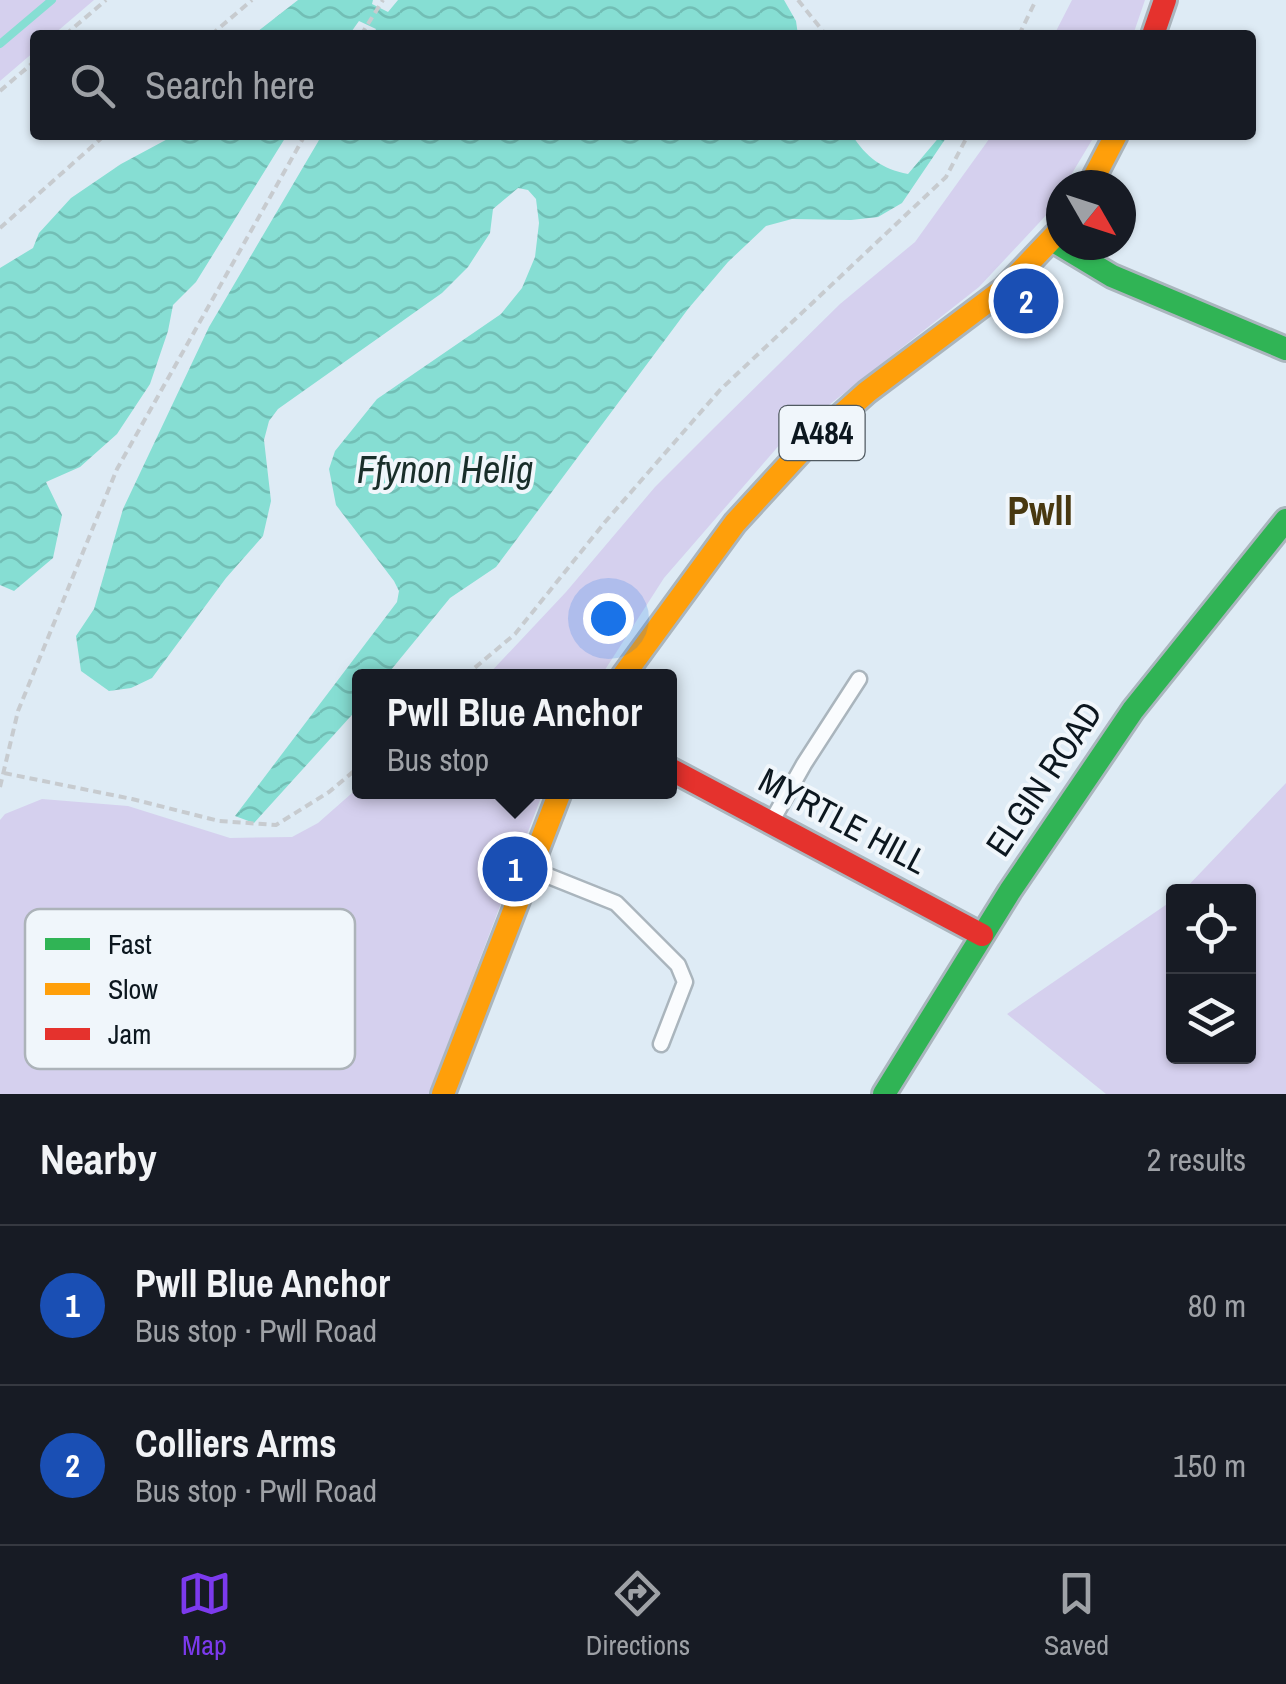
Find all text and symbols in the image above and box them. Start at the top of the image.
search box [30,30,1256,140]
icon: search [65,58,120,113]
text: Search here [145,60,315,111]
north arrow [1046,170,1136,260]
pin: 2 [994,264,1058,338]
road number: A484 [780,406,864,460]
water label: Ffynon Helig [357,444,533,495]
district label: Pwll [1007,484,1073,537]
your location [583,593,634,644]
popup [352,669,677,799]
text: Pwll Blue Anchor [387,687,642,738]
street label: ELGIN ROAD [975,692,1113,865]
text: Bus stop [387,738,489,781]
street label: MYRTLE HILL [751,756,936,885]
pin: 1 [482,832,548,906]
map controls [1166,884,1256,1064]
button: locate [1166,884,1256,974]
legend [25,909,355,1069]
text: Fast [108,925,152,963]
text: Slow [108,970,158,1008]
button: layers [1166,974,1256,1064]
text: Jam [108,1015,151,1053]
text: Nearby [40,1131,157,1187]
text: 2 results [1147,1138,1246,1181]
text: Pwll Blue Anchor [135,1258,390,1309]
text: 1 [65,1284,80,1327]
text: 80 m [1188,1284,1246,1327]
text: Bus stop · Pwll Road [135,1309,377,1352]
text: Colliers Arms [135,1418,336,1469]
text: 2 [65,1444,80,1487]
text: 150 m [1173,1444,1246,1487]
text: Bus stop · Pwll Road [135,1469,377,1512]
tab: Map [177,1566,232,1664]
tab: Directions [586,1566,690,1664]
tab: Saved [1044,1566,1109,1664]

